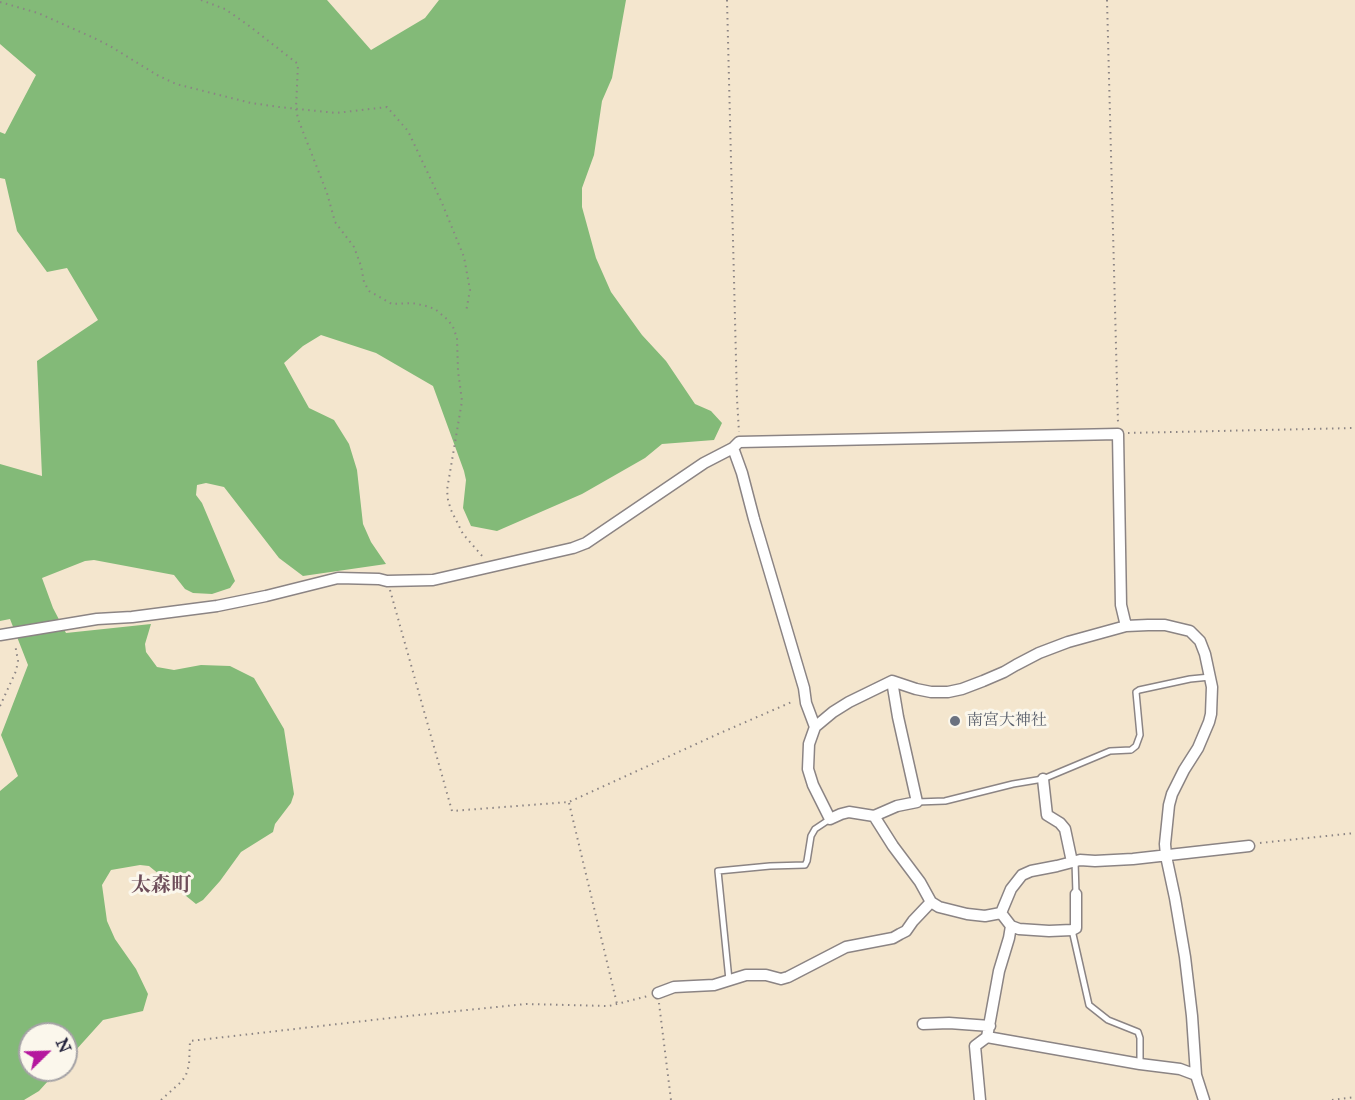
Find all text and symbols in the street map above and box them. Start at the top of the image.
place label: 南宮大神社 [967,711,1047,731]
marker: 南宮大神社 [948,714,962,728]
district label: 太森町 [131,874,191,898]
north arrow [18,1022,78,1082]
text: N [52,1036,75,1056]

